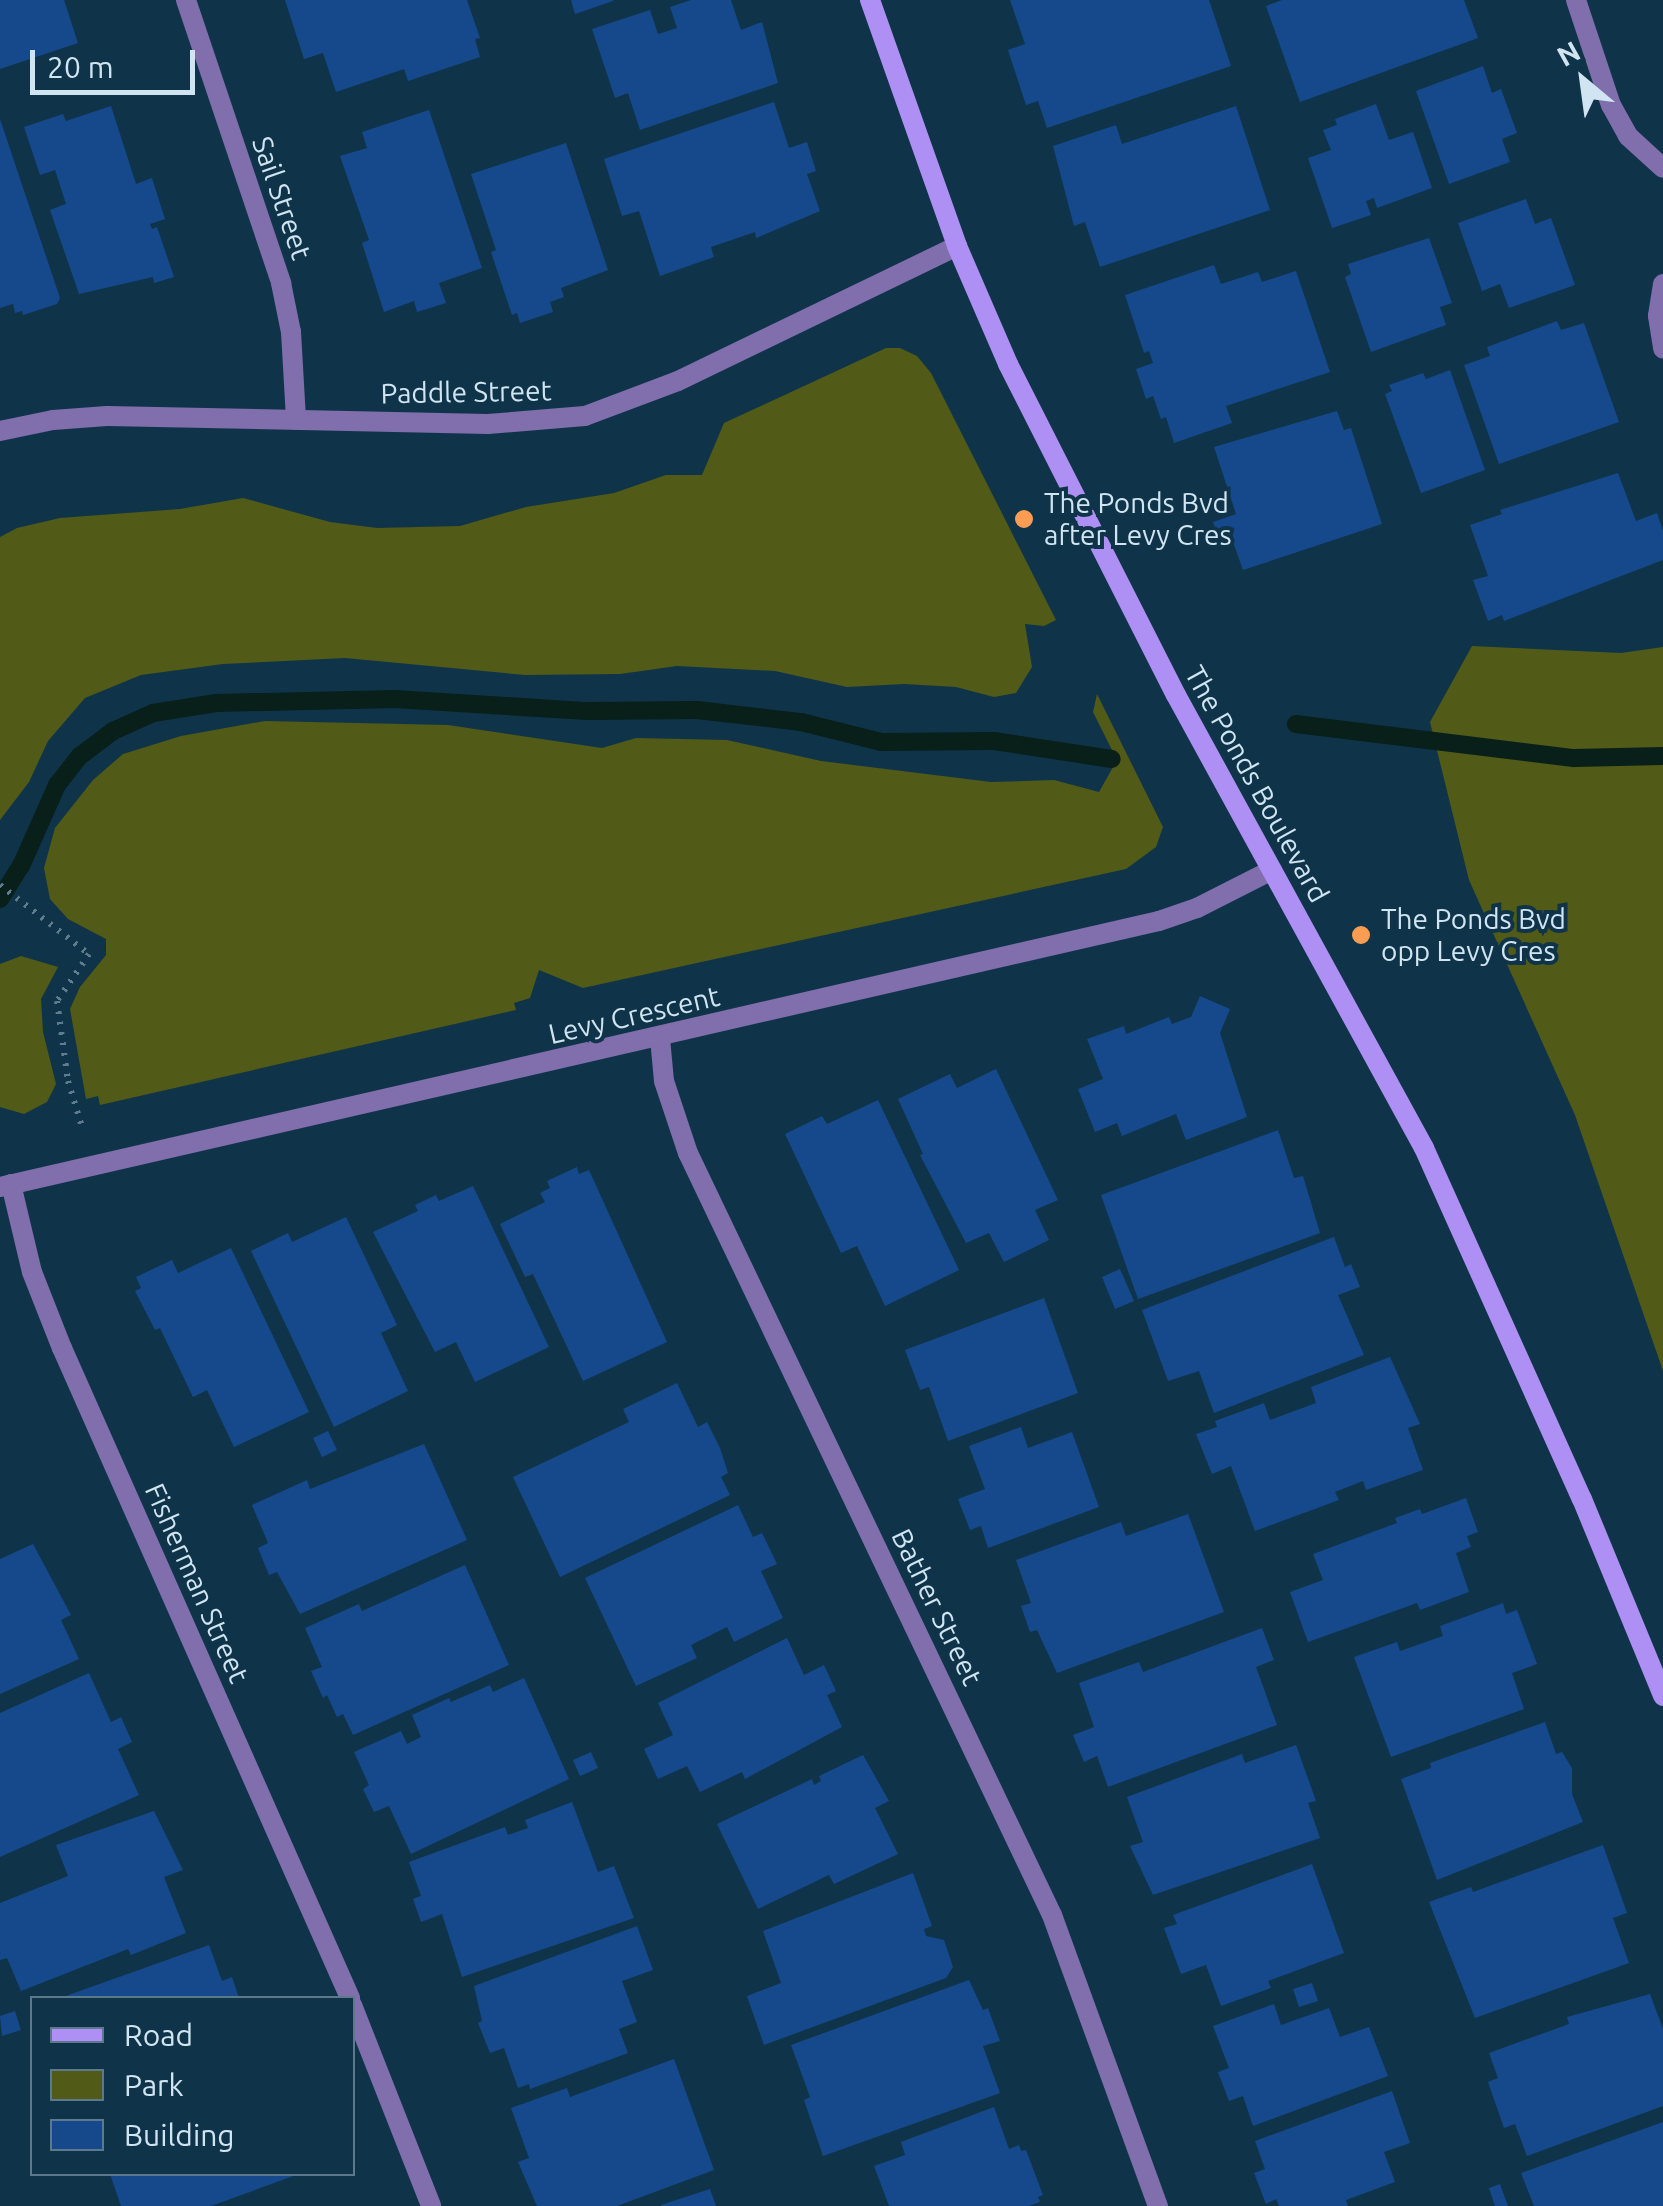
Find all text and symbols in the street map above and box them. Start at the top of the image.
scale bar [35,30,200,92]
north arrow [1533,30,1633,130]
text: N [1552,35,1585,72]
text: 20 m [47,50,114,84]
street label: Sail Street [245,132,319,264]
street label: Paddle Street [380,374,552,410]
place label: The Ponds Bvd after Levy Cres [1044,486,1232,552]
marker: The Ponds Bvd after Levy Cres [1013,508,1035,530]
street label: The Ponds Boulevard [1178,660,1336,908]
place label: The Ponds Bvd opp Levy Cres [1381,902,1566,968]
marker: The Ponds Bvd opp Levy Cres [1350,924,1372,946]
street label: Levy Crescent [545,979,723,1051]
street label: Fisherman Street [138,1478,256,1688]
street label: Bather Street [885,1523,989,1691]
legend [30,1996,355,2176]
text: Road [124,2018,193,2052]
text: Park [124,2068,184,2102]
text: Building [124,2118,235,2152]

